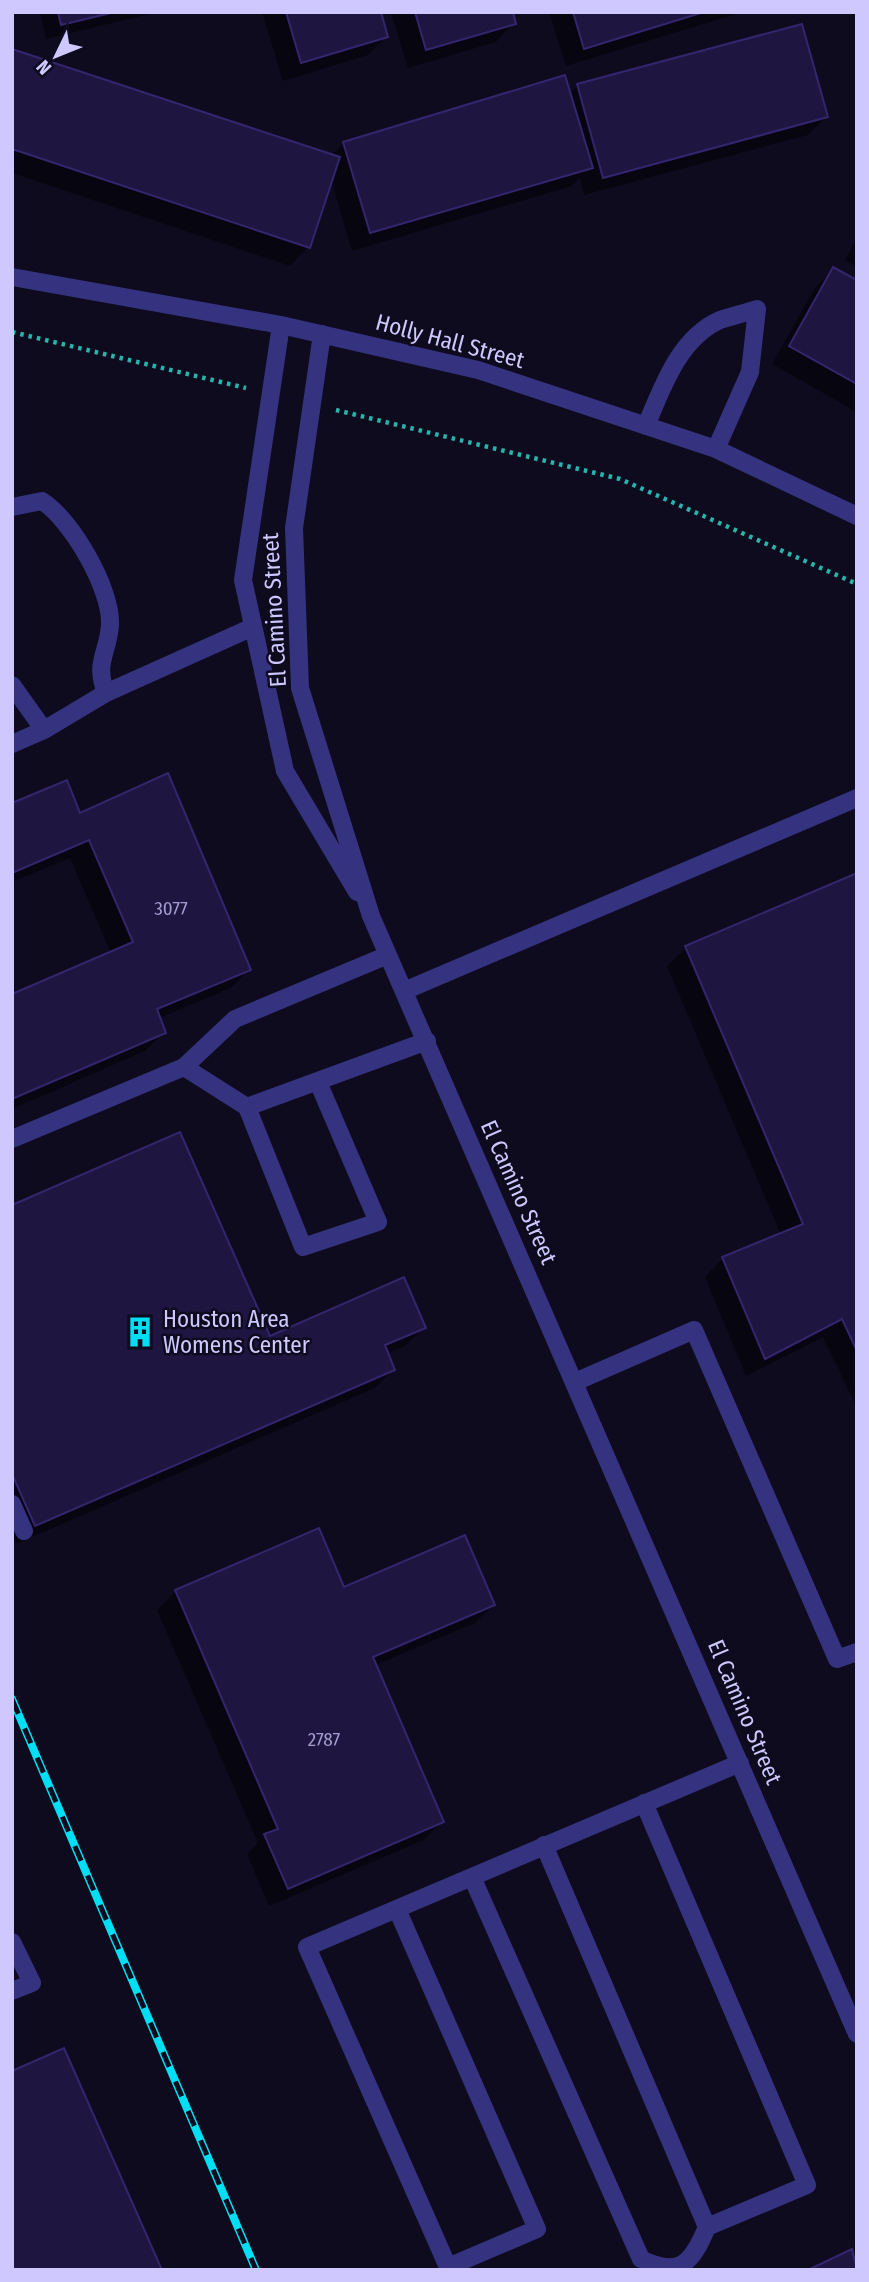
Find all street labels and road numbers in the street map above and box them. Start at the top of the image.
street label: Holly Hall Street [373,308,528,374]
street label: El Camino Street [256,532,292,688]
street label: El Camino Street [475,1116,563,1269]
street label: El Camino Street [702,1635,788,1789]

